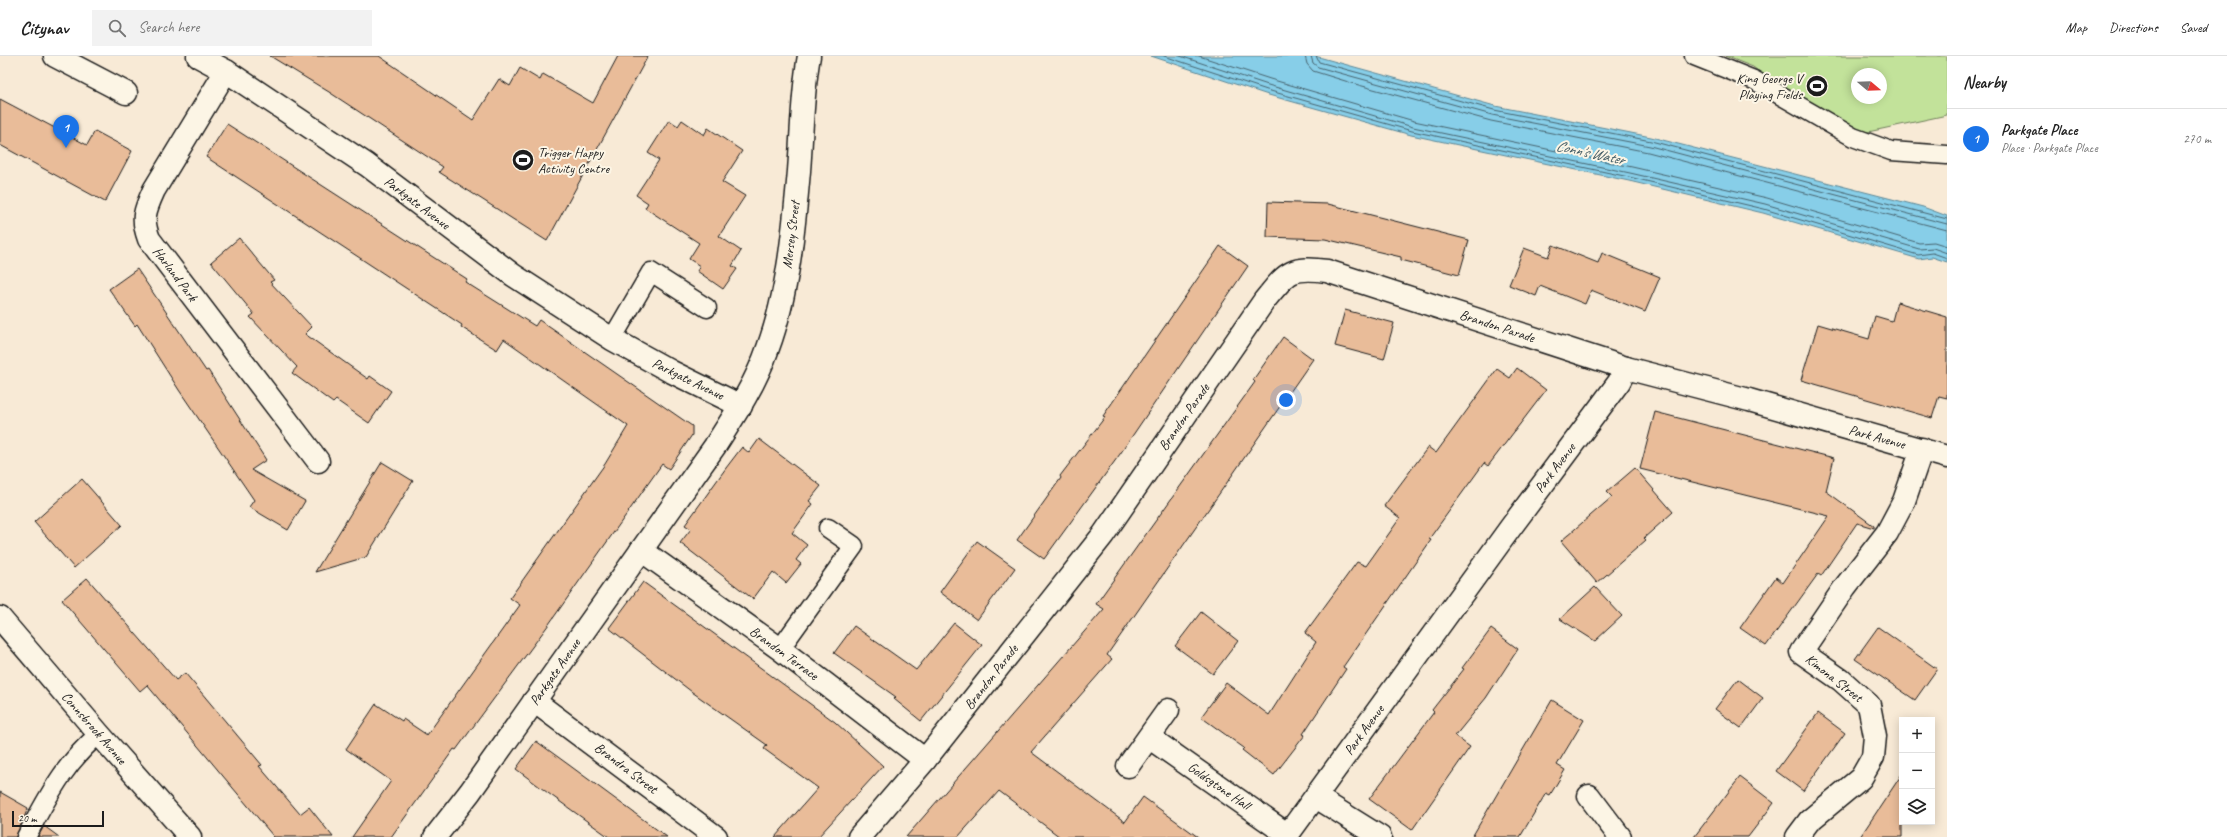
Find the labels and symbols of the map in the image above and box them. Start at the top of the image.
north arrow [1851,68,1887,104]
place label: King George V Playing Fields [1736,70,1805,103]
sports icon: King George V Playing Fields [1804,73,1830,99]
pin: 1 [53,115,79,148]
water label: Conn's Water [1554,137,1628,170]
place label: Trigger Happy Activity Centre [538,144,610,177]
sports icon: Trigger Happy Activity Centre [510,147,536,173]
street label: Parkgate Avenue [381,173,454,234]
street label: Mersey Street [778,198,804,270]
street label: Harland Park [149,243,202,305]
street label: Brandon Parade [1457,306,1538,347]
street label: Parkgate Avenue [649,354,728,404]
street label: Brandon Parade [1155,379,1214,454]
your location [1276,390,1296,410]
street label: Park Avenue [1847,421,1909,453]
street label: Park Avenue [1531,439,1580,496]
street label: Brandon Terrace [746,622,823,684]
street label: Parkgate Avenue [526,634,585,709]
street label: Brandon Parade [960,640,1023,713]
street label: Kimona Street [1802,650,1867,707]
street label: Connsbrook Avenue [58,688,131,769]
street label: Park Avenue [1340,700,1389,758]
street label: Brandra Street [591,739,662,798]
street label: Goldsgtone Hall [1185,758,1255,815]
scale bar [12,809,104,828]

